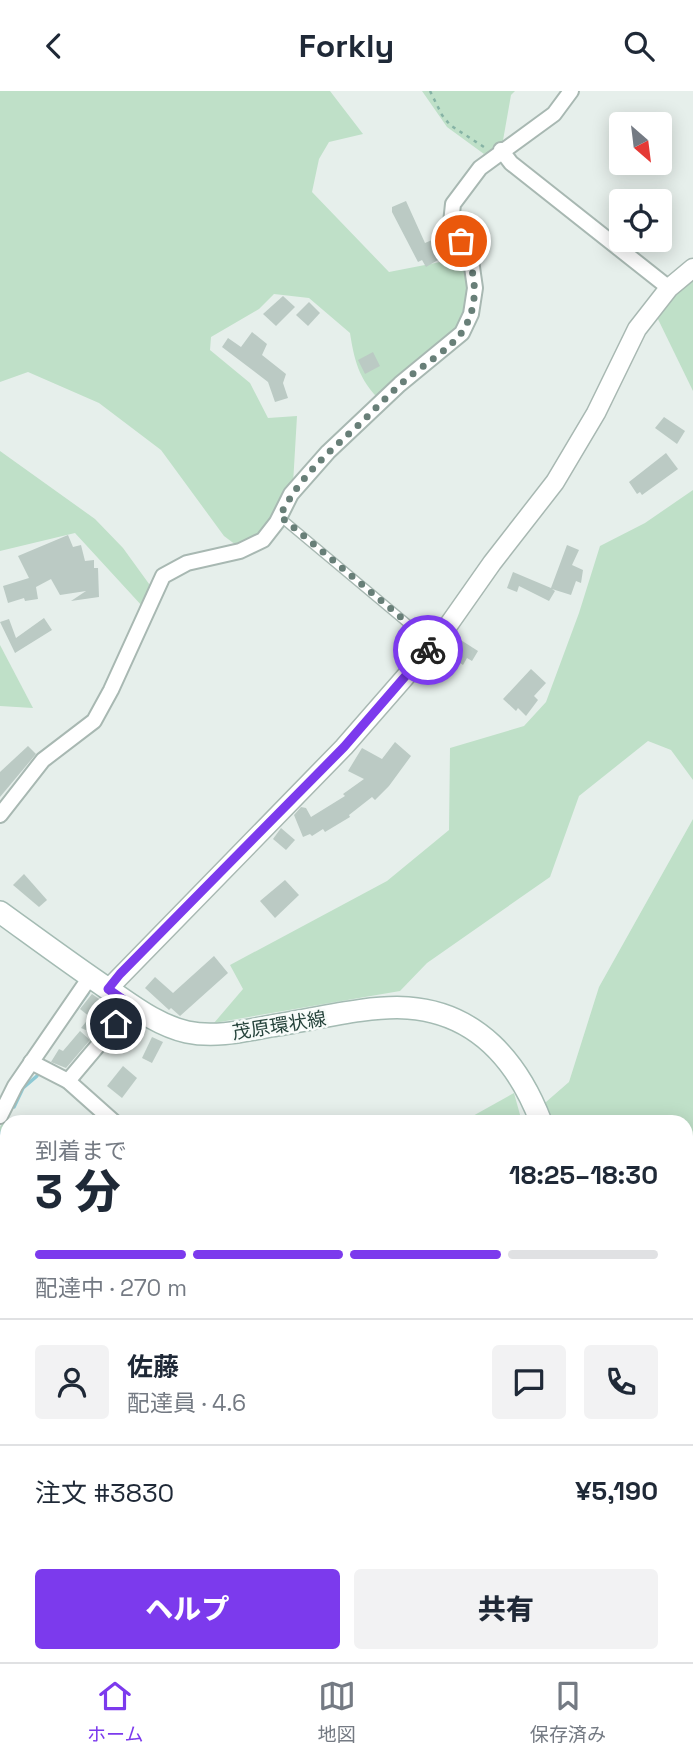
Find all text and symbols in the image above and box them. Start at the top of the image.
text: Forkly [299,26,394,66]
icon: back [35,27,73,65]
icon: search [620,27,658,65]
north arrow [609,112,672,175]
map controls [609,112,672,252]
button: locate [609,189,672,252]
pin [431,211,491,271]
icon: bag [442,222,480,260]
courier [393,615,463,685]
icon: bike [409,631,447,669]
pin [86,994,146,1054]
icon: home [97,1005,135,1043]
street label: 茂原環状線 [230,1006,328,1045]
text: 到着まで [35,1136,127,1166]
text: 18:25–18:30 [509,1158,658,1192]
text: 3 分 [35,1163,121,1221]
text: 配達中 · 270 m [35,1273,187,1303]
button: person [35,1345,109,1419]
button: chat [492,1345,566,1419]
button: phone [584,1345,658,1419]
text: 佐藤 [127,1350,179,1384]
text: 配達員 · 4.6 [127,1388,246,1418]
text: ¥5,190 [575,1474,658,1508]
text: 注文 #3830 [35,1476,174,1510]
button: ヘルプ [35,1569,340,1649]
button: 共有 [354,1569,658,1649]
tab: ホーム [87,1677,144,1747]
tab: 地図 [318,1677,356,1747]
tab: 保存済み [530,1677,606,1747]

